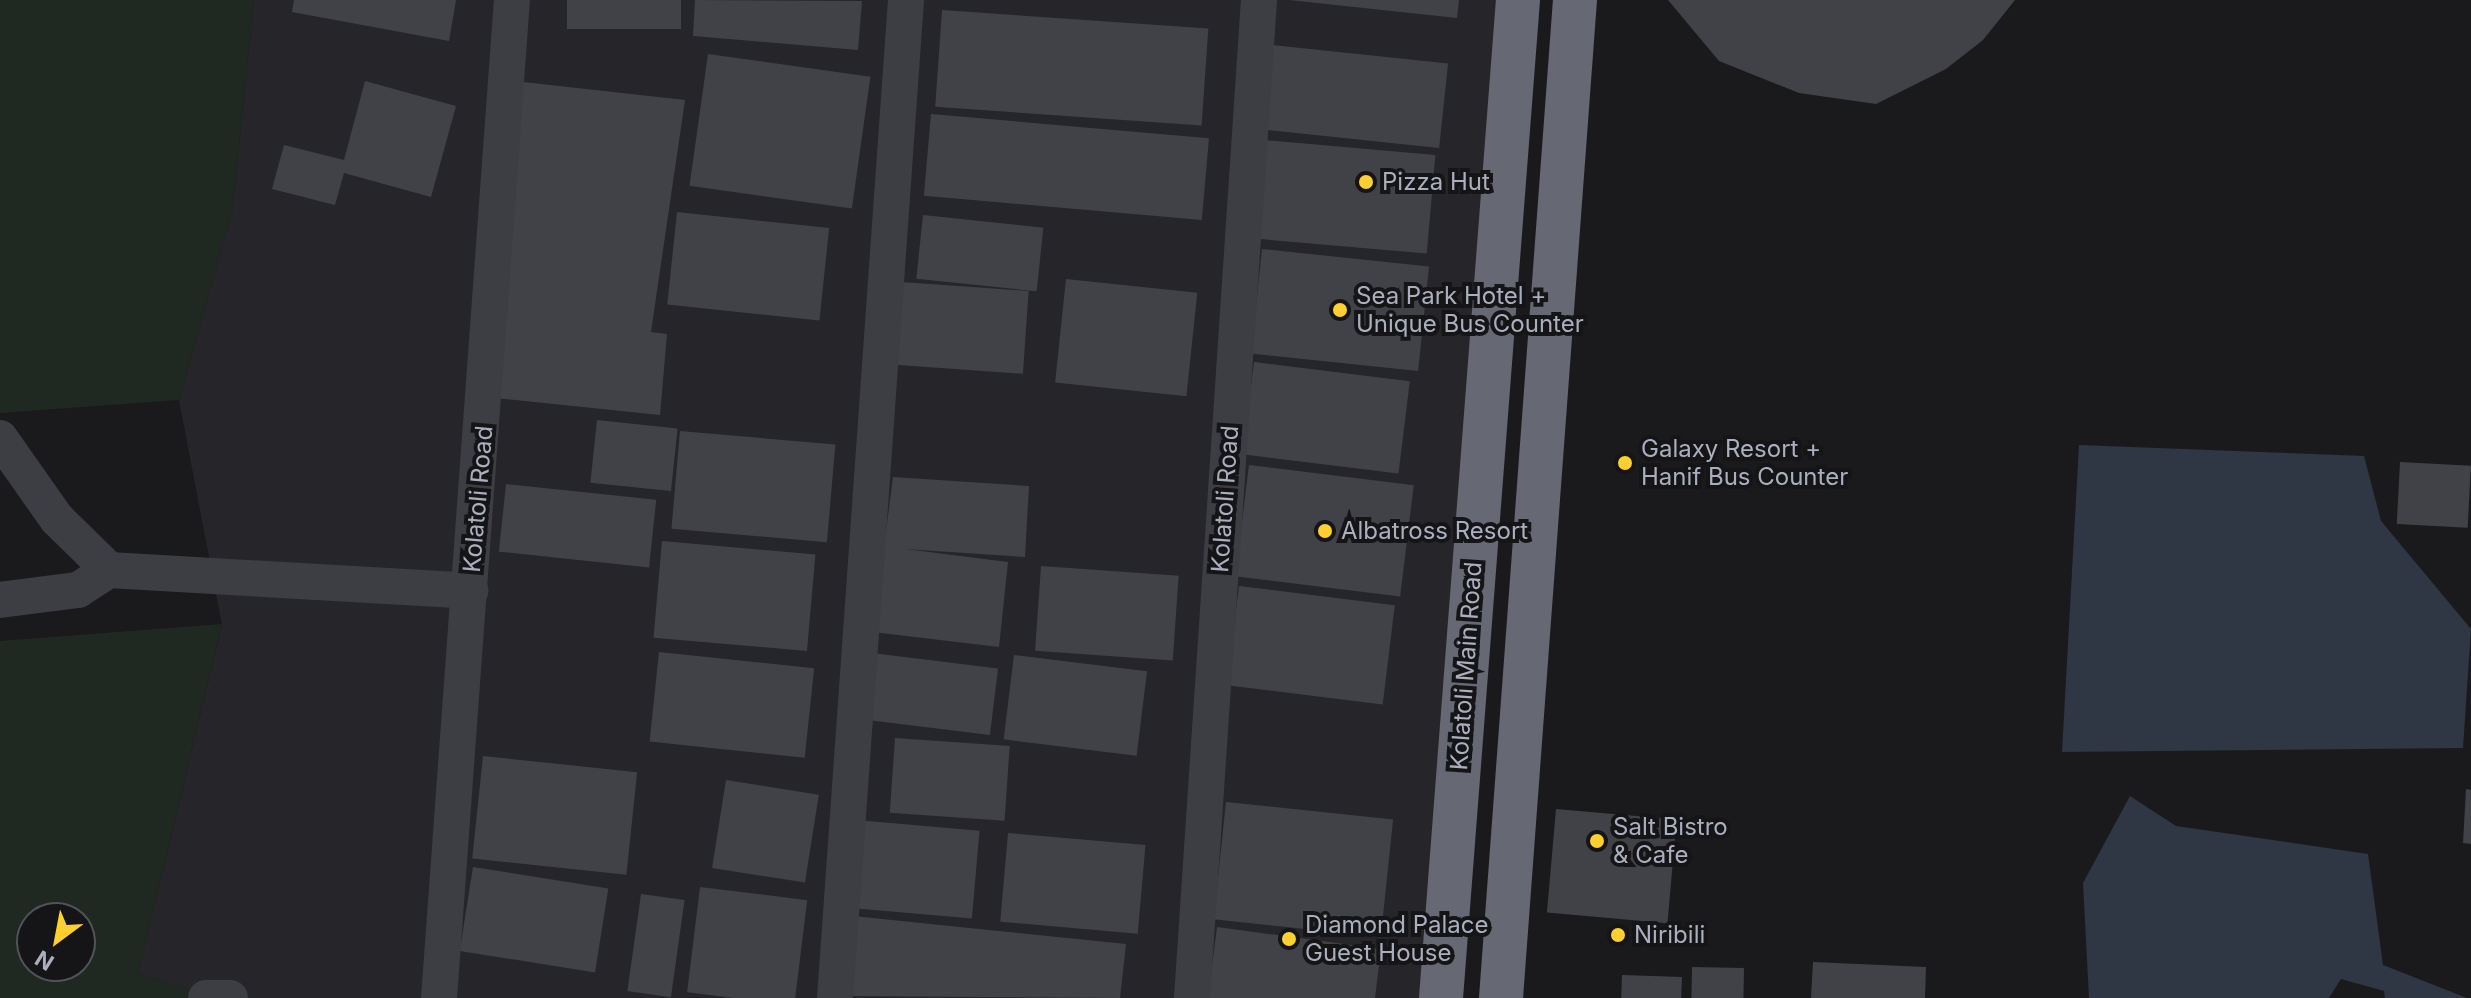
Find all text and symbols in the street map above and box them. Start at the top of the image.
place label: Pizza Hut [1382,168,1490,196]
marker: Pizza Hut [1357,173,1375,191]
place label: Sea Park Hotel + Unique Bus Counter [1356,282,1584,338]
marker: Sea Park Hotel + Unique Bus Counter [1331,301,1349,319]
street label: Kolatoli Road [457,424,499,574]
street label: Kolatoli Road [1206,425,1244,573]
place label: Galaxy Resort + Hanif Bus Counter [1641,435,1848,491]
marker: Galaxy Resort + Hanif Bus Counter [1616,454,1634,472]
place label: Albatross Resort [1341,517,1528,545]
marker: Albatross Resort [1316,522,1334,540]
street label: Kolatoli Main Road [1444,561,1488,771]
place label: Salt Bistro & Cafe [1613,813,1728,869]
marker: Salt Bistro & Cafe [1588,832,1606,850]
north arrow [16,902,96,982]
place label: Diamond Palace Guest House [1305,911,1488,967]
place label: Niribili [1634,921,1705,949]
marker: Niribili [1609,926,1627,944]
marker: Diamond Palace Guest House [1280,930,1298,948]
text: N [30,945,58,976]

